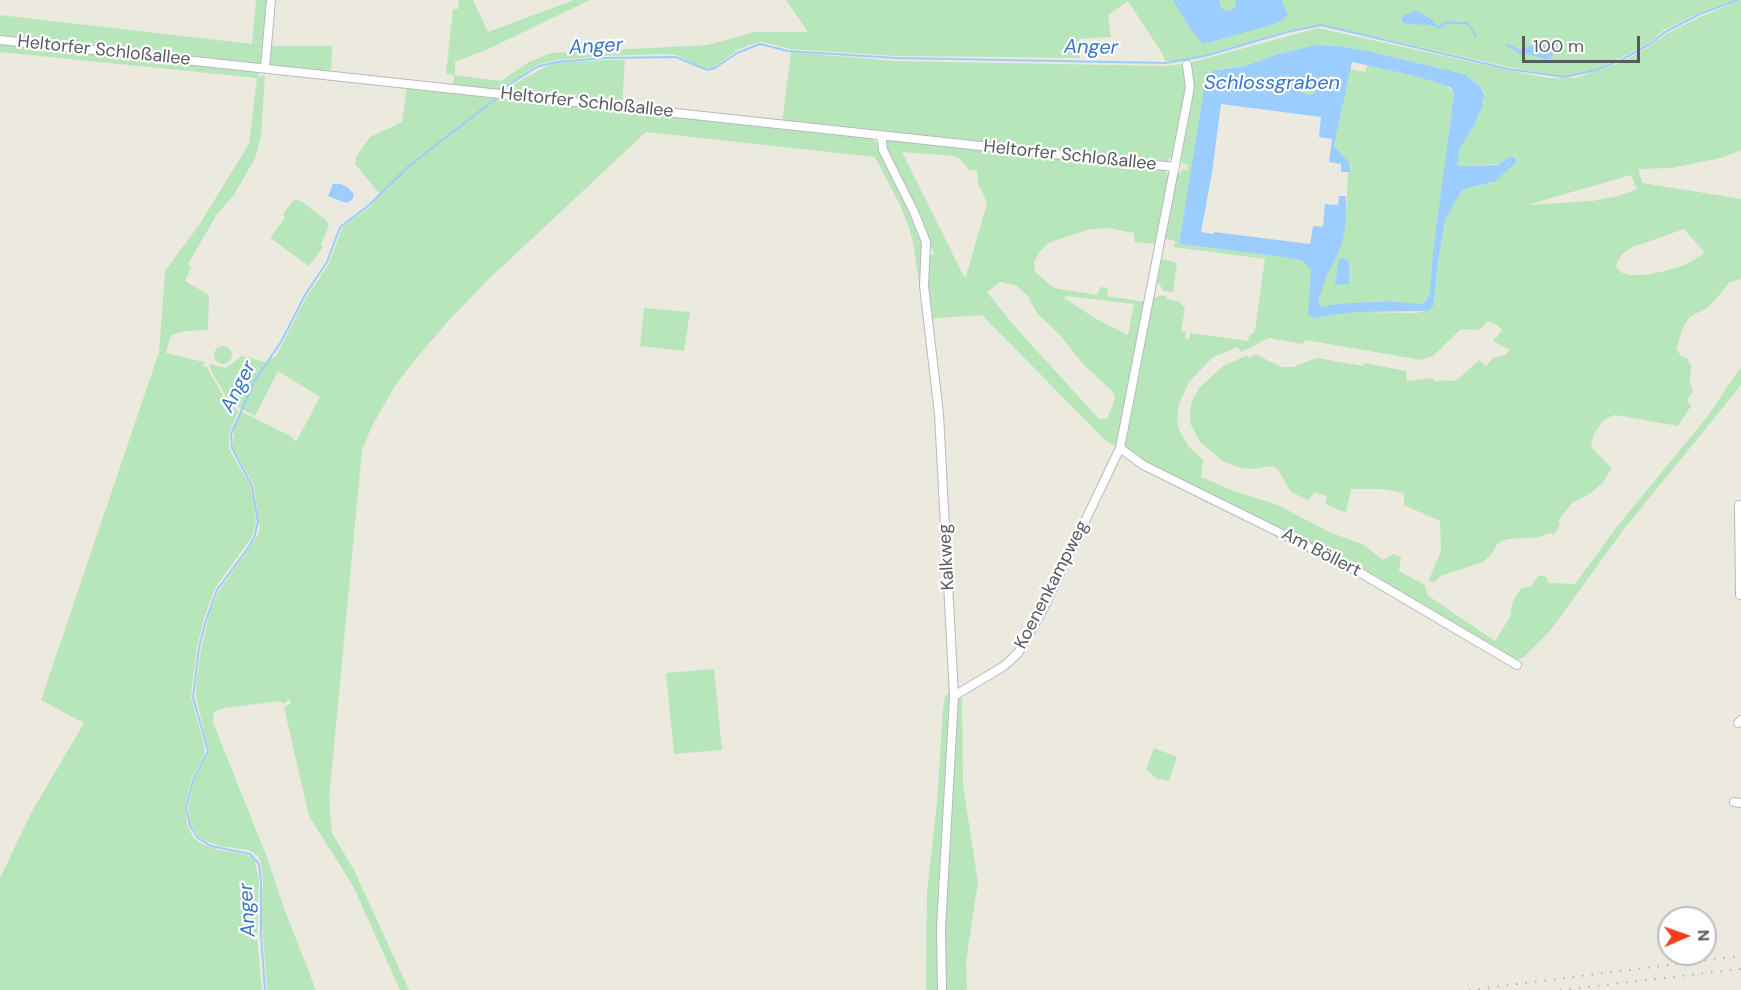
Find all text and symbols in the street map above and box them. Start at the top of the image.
scale bar [1525,24,1644,62]
street label: Heltorfer Schloßallee [16,31,192,71]
water label: Anger [568,34,624,60]
text: 100 m [1533,34,1584,58]
water label: Anger [1064,36,1118,60]
water label: Schlossgraben [1204,72,1340,96]
street label: Heltorfer Schloßallee [499,83,675,123]
street label: Heltorfer Schloßallee [982,136,1158,176]
water label: Anger [216,357,262,417]
street label: Koenenkampweg [1010,517,1094,653]
street label: Kalkweg [934,523,960,591]
street label: Am Böllert [1278,524,1364,582]
water label: Anger [235,882,261,938]
north arrow [1657,906,1717,966]
text: N [1693,929,1714,942]

